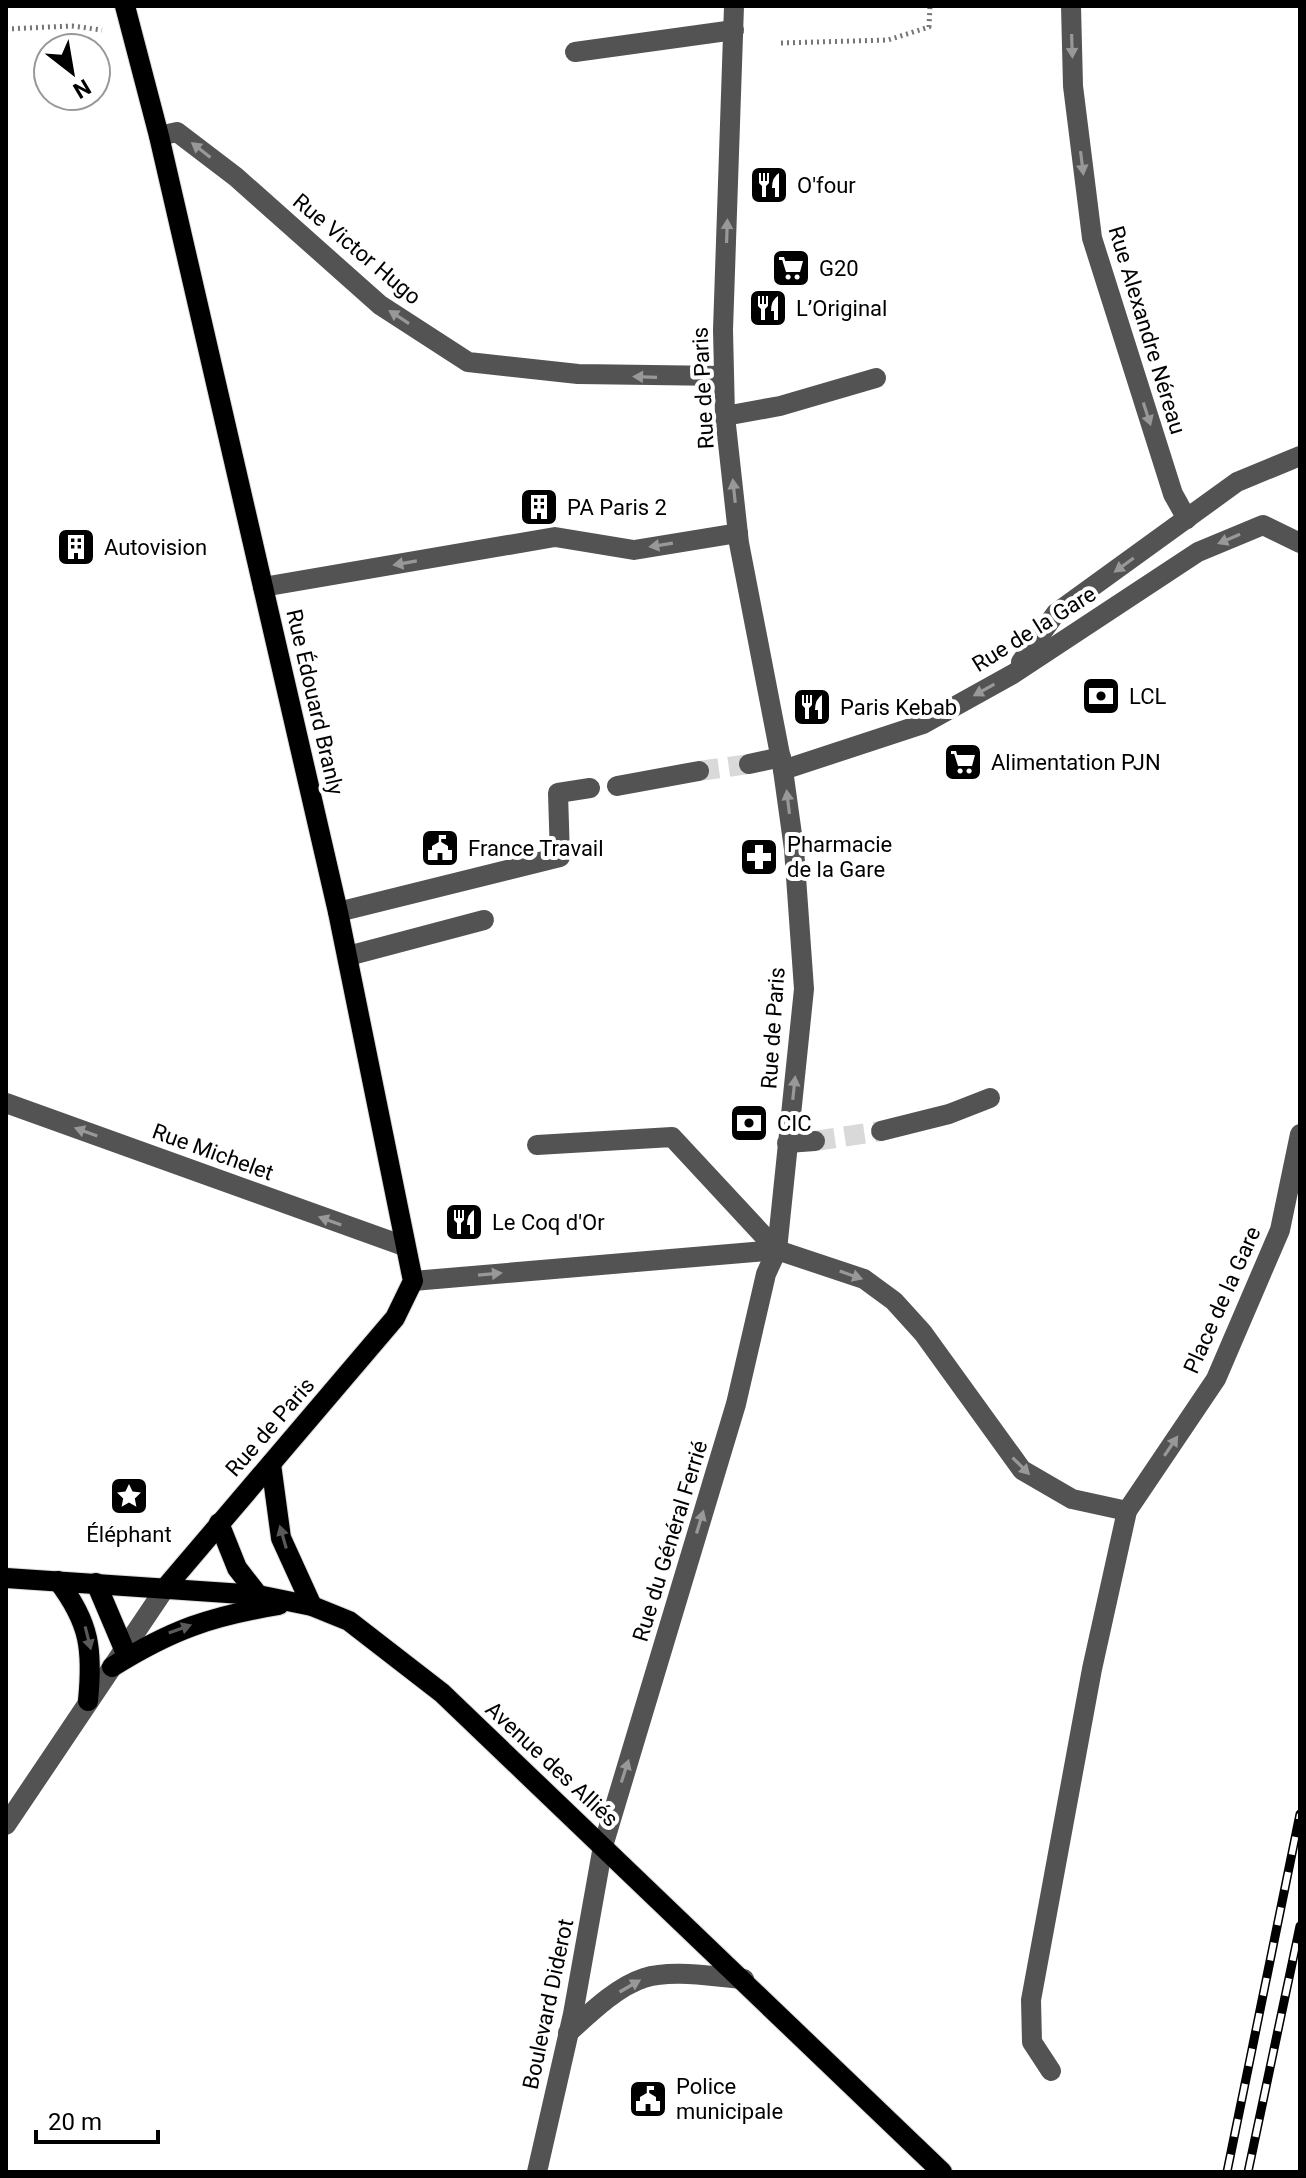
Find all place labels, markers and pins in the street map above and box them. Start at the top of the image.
restaurant icon: O'four [748,164,790,206]
place label: O'four [797,173,856,198]
supermarket icon: G20 [770,247,812,289]
place label: G20 [819,256,859,281]
restaurant icon: L’Original [747,287,789,329]
place label: L’Original [796,296,887,321]
building icon: PA Paris 2 [518,486,560,528]
place label: PA Paris 2 [567,495,667,520]
building icon: Autovision [55,526,97,568]
place label: Autovision [104,535,207,560]
bank icon: LCL [1080,675,1122,717]
place label: LCL [1129,684,1166,709]
restaurant icon: Paris Kebab [791,686,833,728]
place label: Paris Kebab [840,695,957,720]
supermarket icon: Alimentation PJN [942,741,984,783]
place label: Alimentation PJN [991,750,1161,775]
public building icon: France Travail [419,827,461,869]
place label: Pharmacie de la Gare [787,832,892,882]
place label: France Travail [468,836,604,861]
pharmacy icon: Pharmacie de la Gare [738,836,780,878]
bank icon: CIC [728,1102,770,1144]
place label: CIC [777,1111,812,1136]
restaurant icon: Le Coq d'Or [443,1201,485,1243]
place label: Le Coq d'Or [492,1210,605,1235]
place icon: Éléphant [108,1475,150,1517]
place label: Éléphant [86,1522,172,1547]
place label: Police municipale [676,2074,783,2124]
public building icon: Police municipale [627,2078,669,2120]

